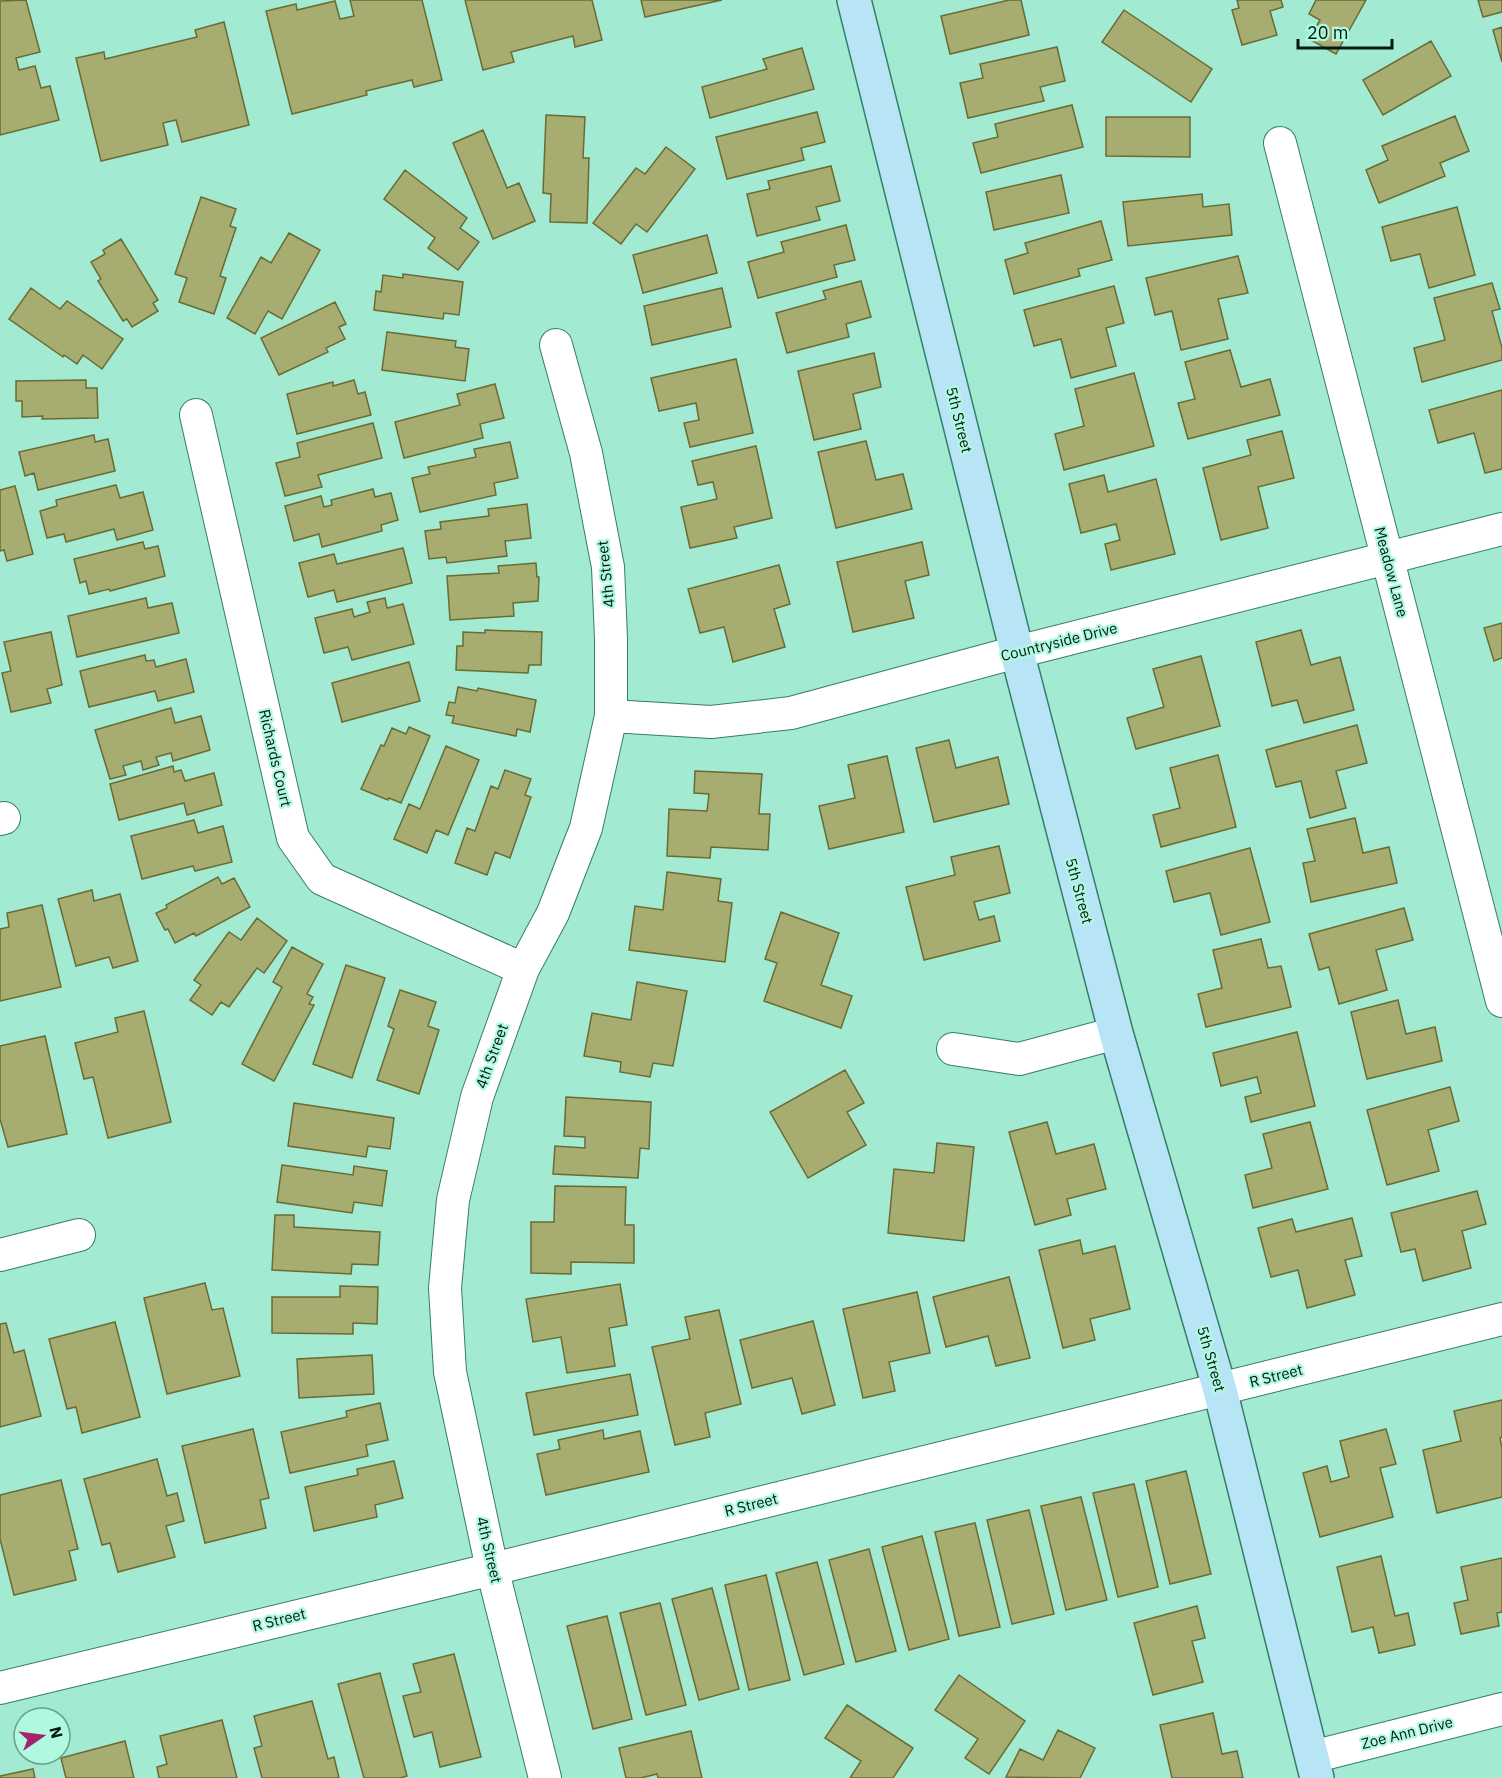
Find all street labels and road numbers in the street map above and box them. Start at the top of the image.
street label: 5th Street [942,385,977,455]
street label: Meadow Lane [1370,525,1413,619]
street label: 4th Street [593,540,618,609]
street label: Countryside Drive [999,618,1119,665]
street label: Richards Court [255,707,296,808]
street label: 5th Street [1062,856,1097,926]
street label: 4th Street [471,1021,512,1091]
street label: 5th Street [1193,1324,1230,1394]
street label: R Street [1247,1360,1305,1391]
street label: R Street [722,1489,780,1520]
street label: 4th Street [473,1515,506,1585]
street label: R Street [250,1604,308,1635]
street label: Zoe Ann Drive [1359,1712,1455,1753]

